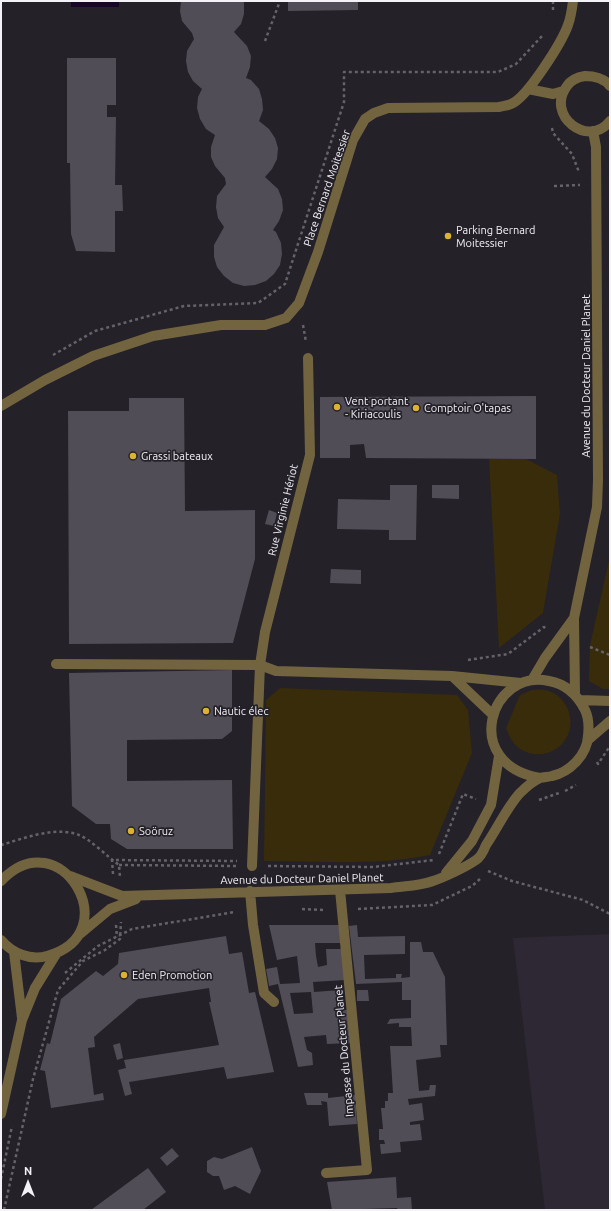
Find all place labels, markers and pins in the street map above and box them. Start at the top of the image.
place label: Parking Bernard Moitessier [456,223,535,249]
marker: Parking Bernard Moitessier [443,231,453,241]
place label: Vent portant - Kiriacoulis [345,394,408,420]
place label: Comptoir O'tapas [424,401,511,415]
marker: Vent portant - Kiriacoulis [332,402,342,412]
marker: Comptoir O'tapas [411,403,421,413]
place label: Grassi bateaux [141,449,213,463]
marker: Grassi bateaux [128,451,138,461]
place label: Nautic élec [214,704,269,718]
marker: Nautic élec [201,706,211,716]
place label: Soöruz [139,824,173,838]
marker: Soöruz [126,826,136,836]
place label: Eden Promotion [132,968,212,982]
marker: Eden Promotion [119,970,129,980]

